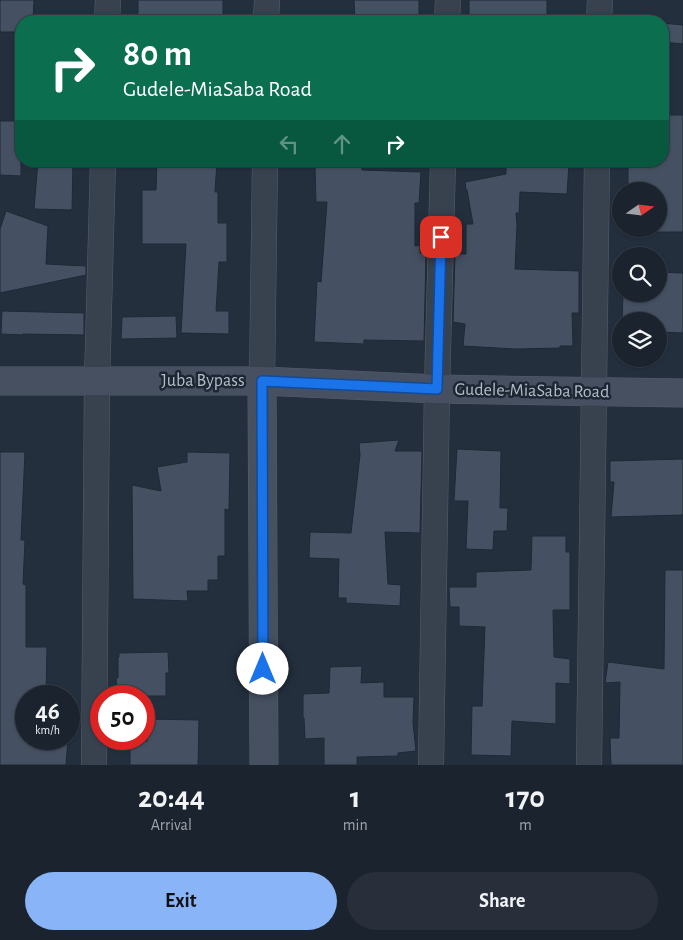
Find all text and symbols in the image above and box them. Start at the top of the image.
icon: right [40,35,105,100]
text: 80 m [123,37,192,72]
text: Gudele-MiaSaba Road [123,78,312,100]
icon: left [275,130,303,158]
icon: ahead [328,130,356,158]
icon: right [381,130,409,158]
north arrow [612,182,668,238]
map controls [612,182,667,367]
pin [420,216,462,258]
icon: arrive [427,223,455,251]
button: search [612,247,667,302]
button: layers [612,312,667,367]
street label: Juba Bypass [161,372,245,390]
street label: Gudele-MiaSaba Road [455,381,609,401]
position arrow [236,642,288,694]
speed limit sign: 50 [90,685,155,750]
text: 46 [35,699,60,724]
text: km/h [35,724,60,736]
text: 20:44 [138,783,205,813]
text: 1 [350,783,361,813]
text: 170 [506,783,545,813]
text: Arrival [151,817,192,833]
text: min [343,817,368,833]
text: m [519,817,532,833]
button: Exit [25,872,337,930]
button: Share [347,872,658,930]

